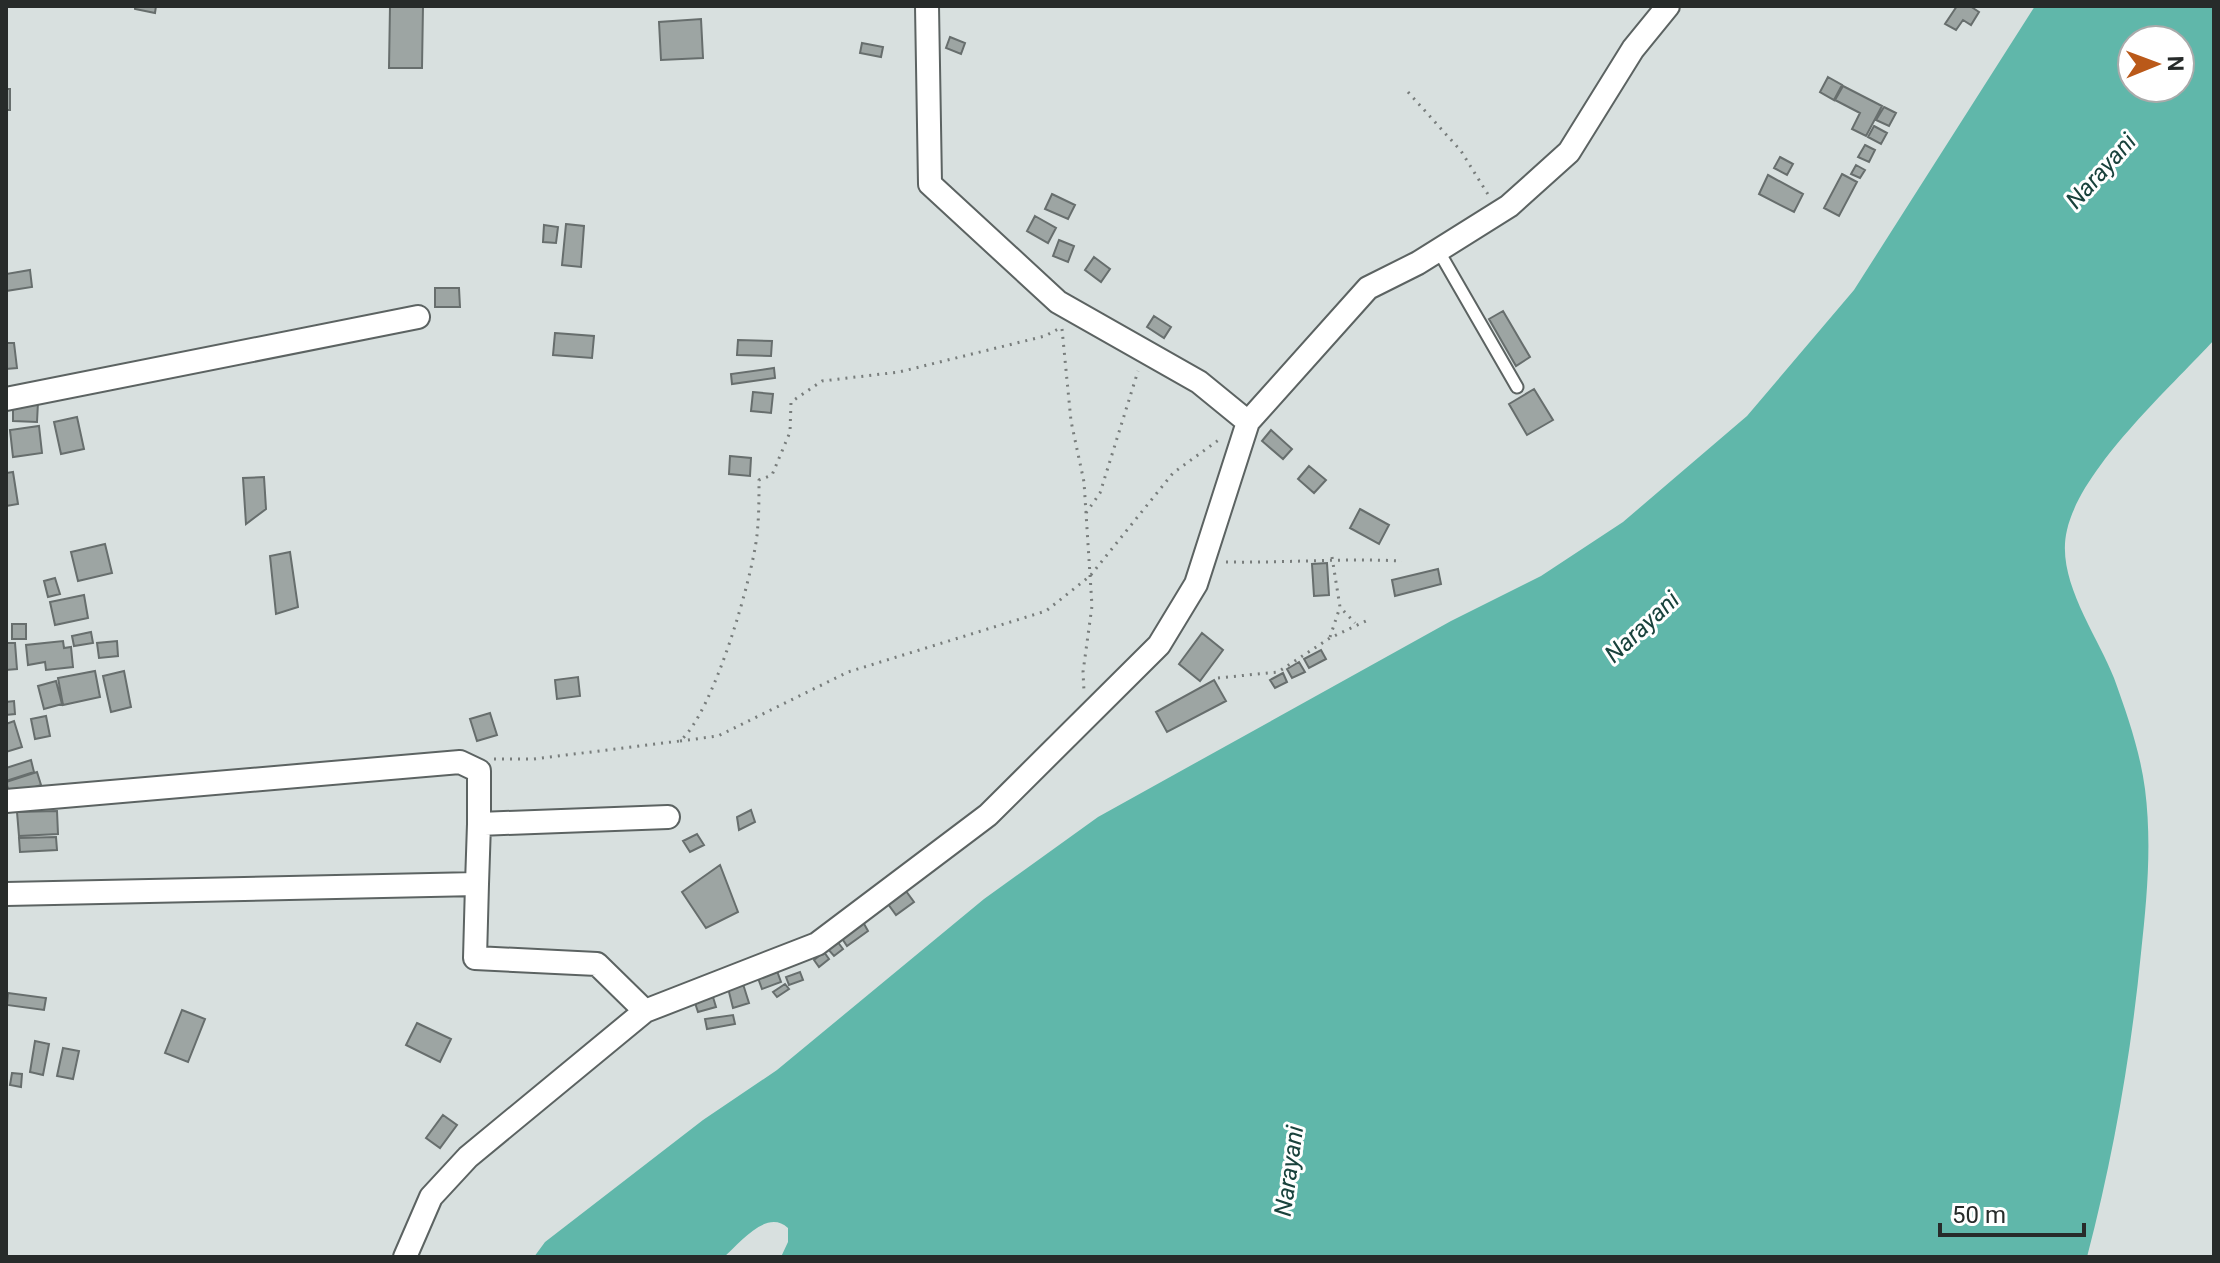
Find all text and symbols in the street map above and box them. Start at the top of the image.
north arrow [2116,24,2196,104]
text: N [2163,56,2188,72]
water label: Narayani [2060,127,2142,214]
water label: Narayani [1599,585,1685,668]
water label: Narayani [1269,1124,1309,1218]
scale bar [1940,1187,2084,1237]
text: 50 m [1952,1201,2006,1229]

